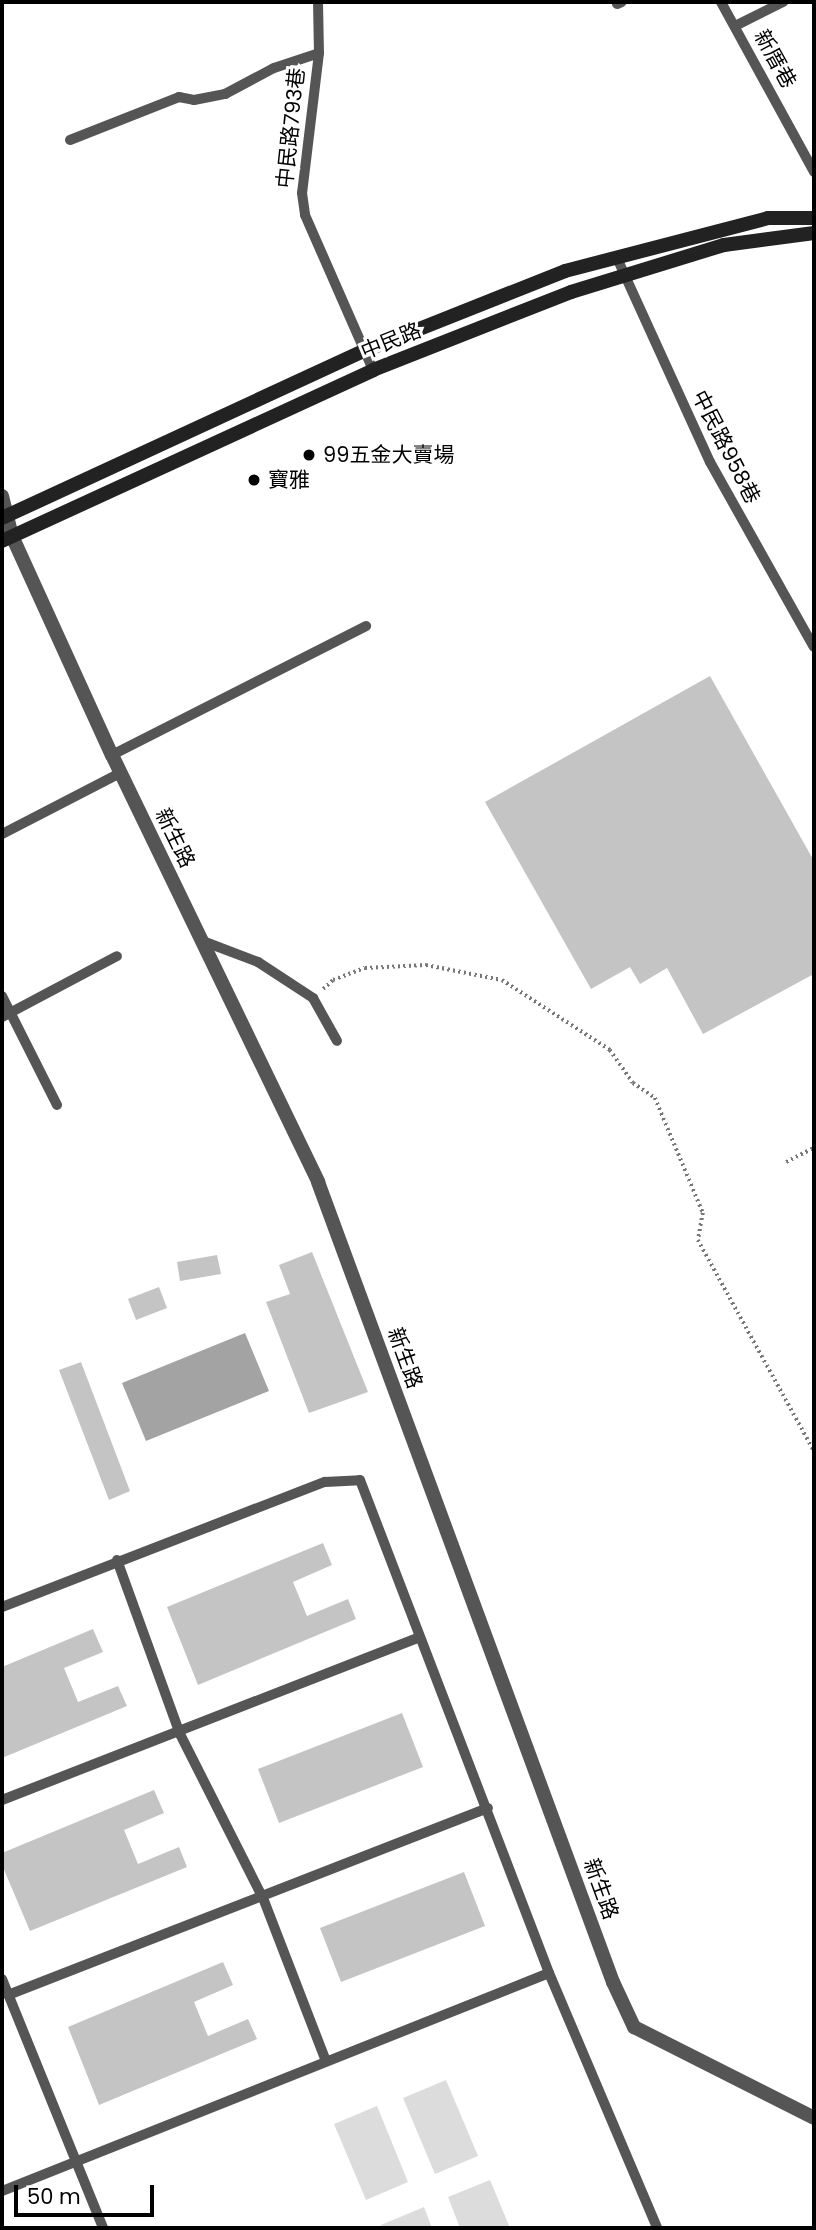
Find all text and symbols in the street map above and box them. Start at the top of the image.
street label: 新厝巷 [749,25,801,93]
street label: 中民路793巷 [272,66,310,190]
street label: 中民路 [357,318,425,364]
street label: 中民路958巷 [687,386,765,508]
place label: 99五金大賣場 [323,442,454,468]
marker: 99五金大賣場 [301,447,317,463]
place label: 寶雅 [268,467,310,493]
marker: 寶雅 [246,472,262,488]
street label: 新生路 [150,804,200,872]
street label: 新生路 [382,1324,428,1392]
street label: 新生路 [578,1855,624,1923]
scale bar [18,2170,158,2214]
text: 50 m [27,2182,81,2211]

